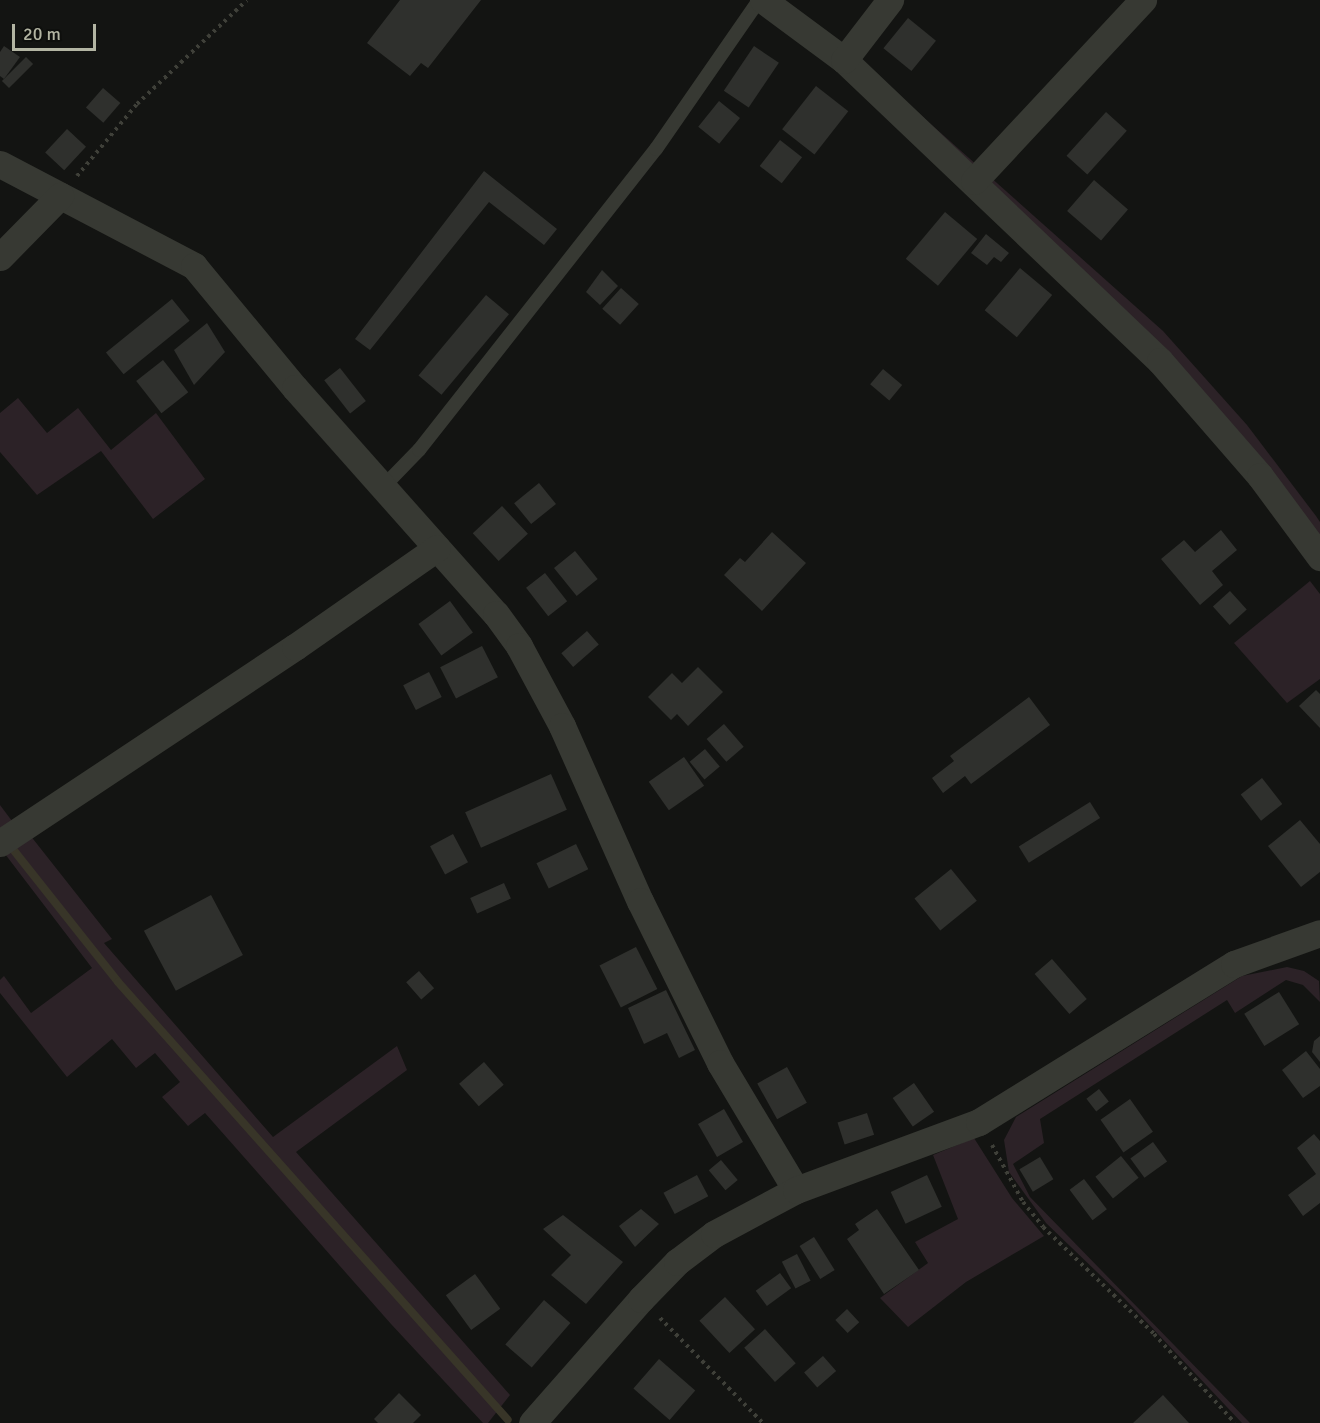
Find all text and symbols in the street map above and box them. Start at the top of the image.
scale bar [15,12,99,50]
text: 20 m [23,23,61,45]

